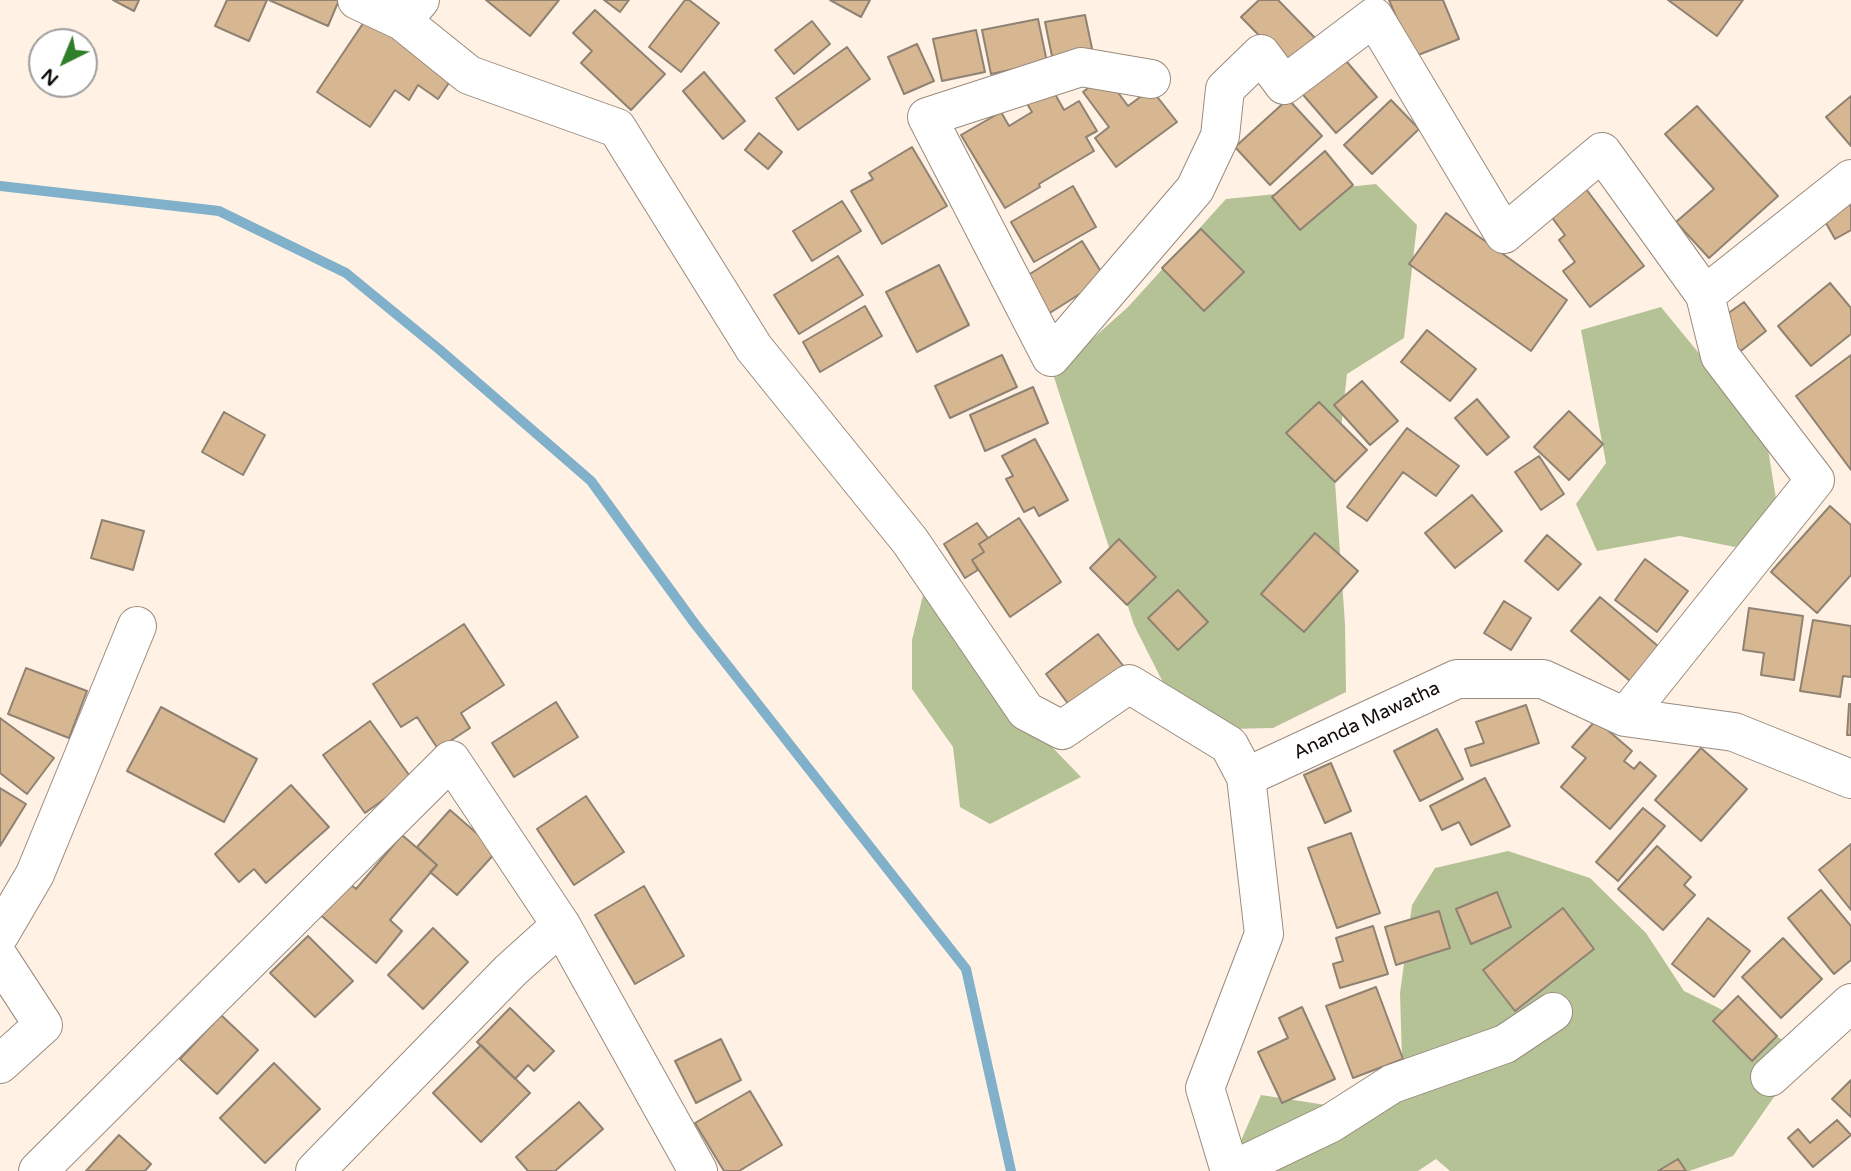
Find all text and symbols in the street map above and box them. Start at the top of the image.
north arrow [28,28,98,98]
text: N [37,64,63,90]
street label: Ananda Mawatha [1290,677,1444,765]

